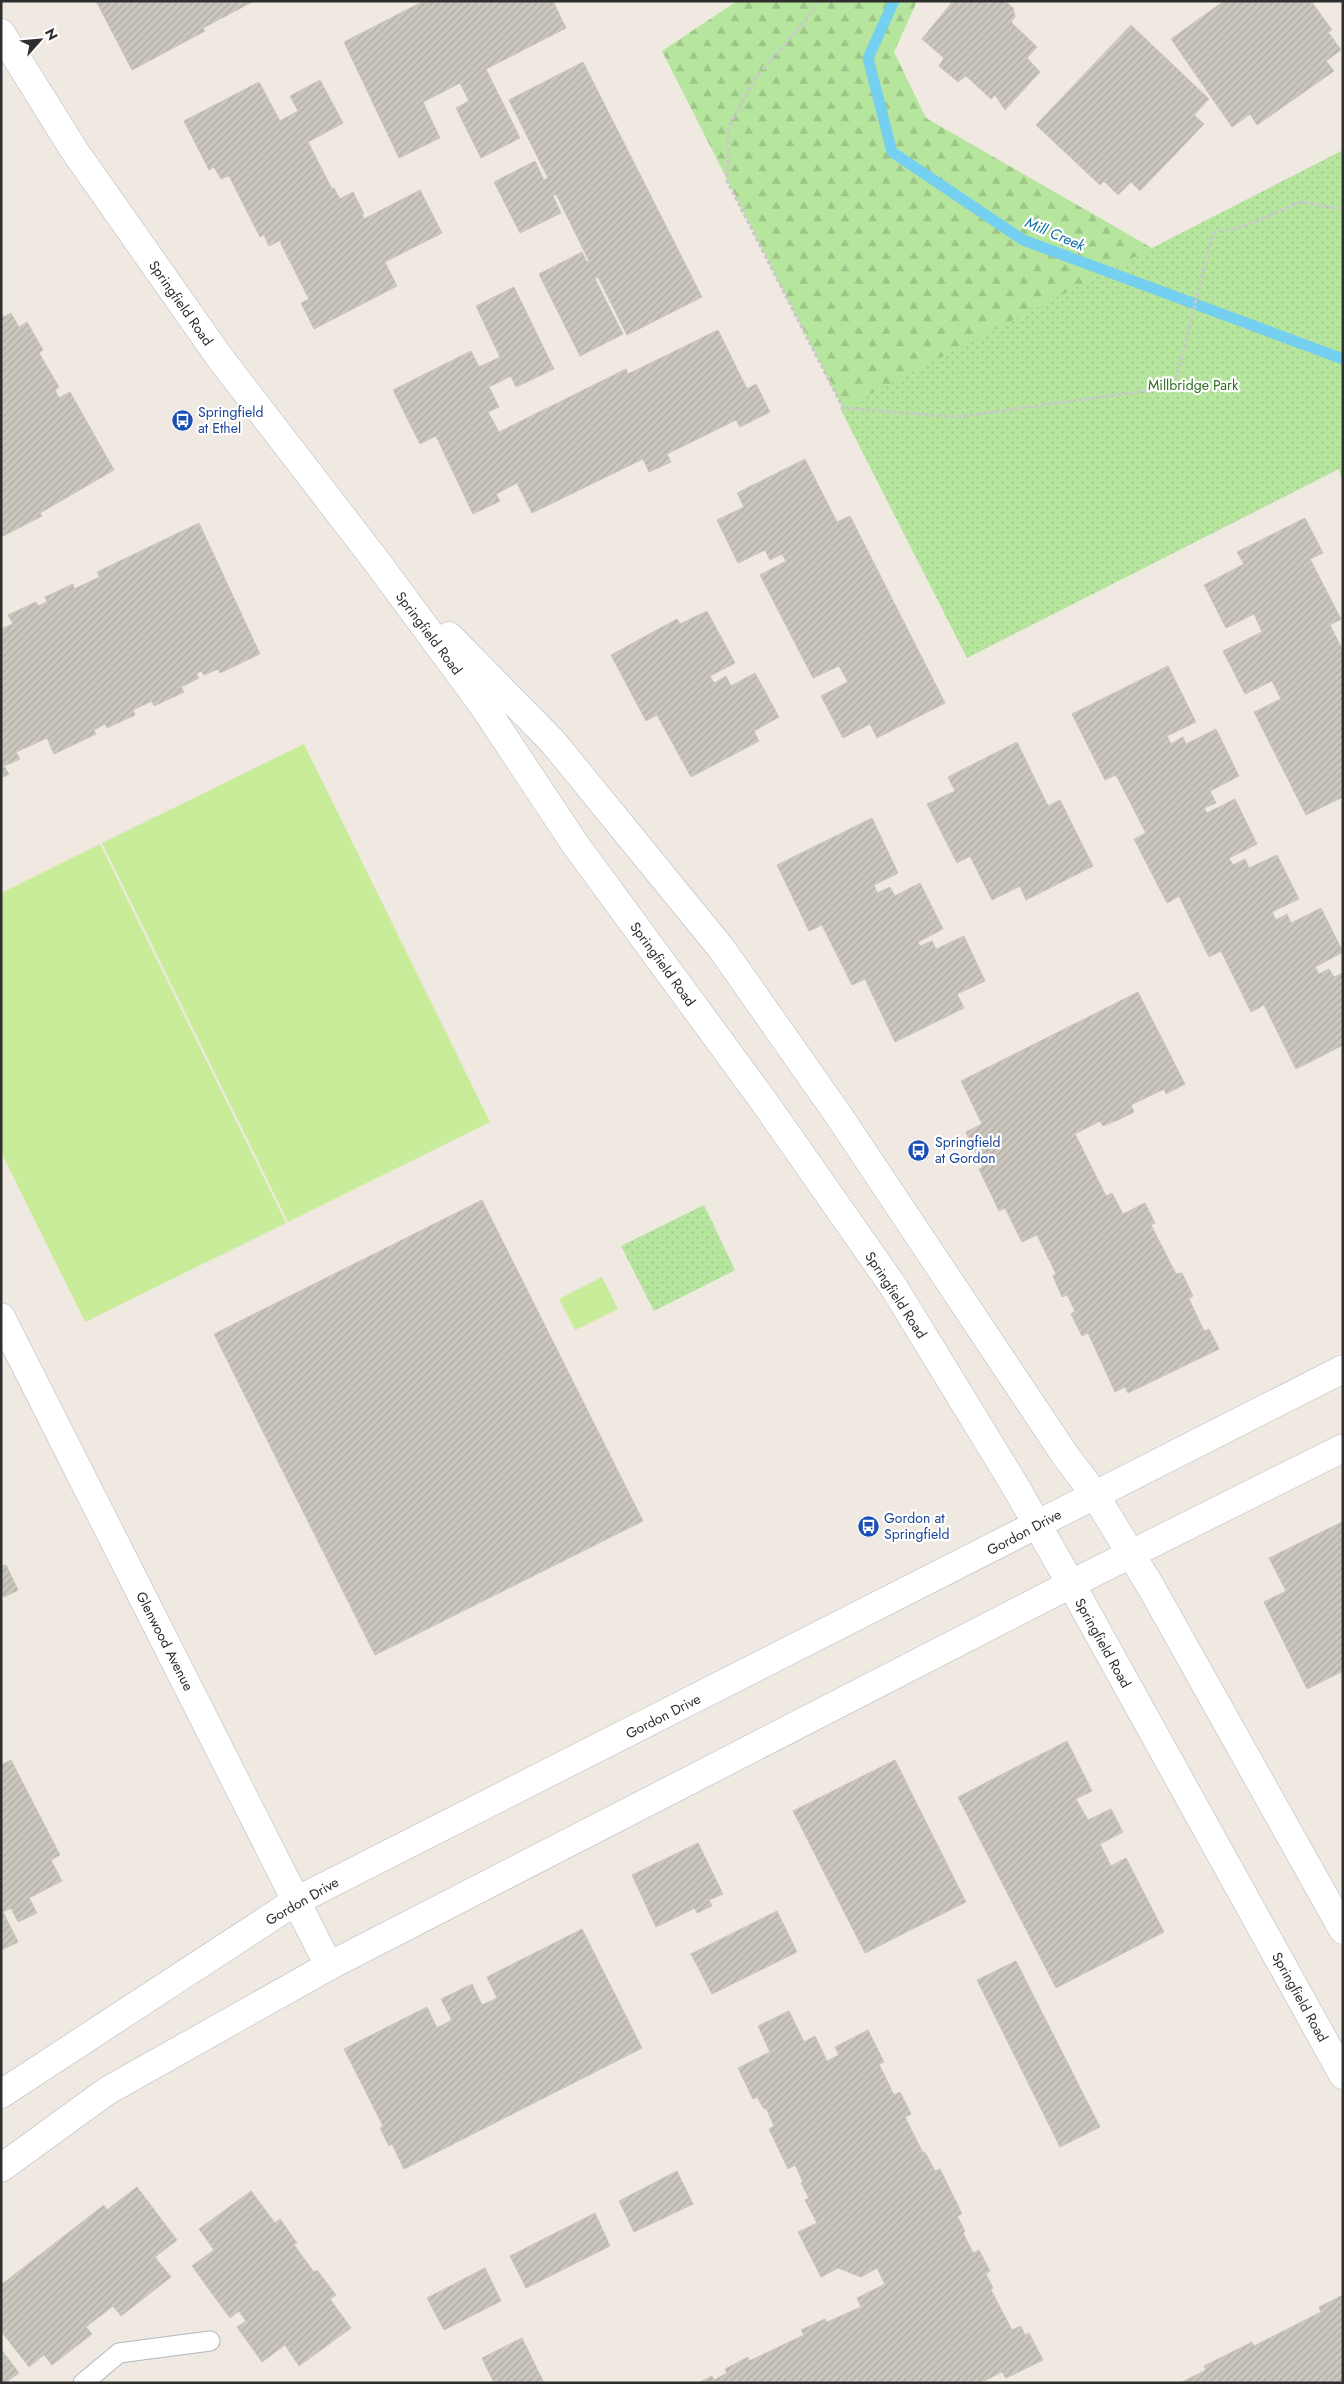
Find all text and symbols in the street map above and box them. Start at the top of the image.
north arrow [15,15,65,65]
text: N [40,25,63,44]
water label: Mill Creek [1022,212,1089,257]
street label: Springfield Road [144,256,218,350]
park label: Millbridge Park [1148,375,1239,395]
place label: Springfield at Ethel [198,402,263,438]
bus stop icon: Springfield at Ethel [170,408,194,432]
street label: Springfield Road [391,587,467,679]
street label: Springfield Road [626,918,700,1010]
place label: Springfield at Gordon [935,1132,1000,1168]
bus stop icon: Springfield at Gordon [907,1138,931,1162]
street label: Springfield Road [860,1248,932,1342]
street label: Gordon Drive [983,1504,1065,1560]
place label: Gordon at Springfield [884,1508,949,1544]
bus stop icon: Gordon at Springfield [856,1514,880,1538]
street label: Glenwood Avenue [131,1588,199,1694]
street label: Springfield Road [1070,1594,1136,1692]
street label: Gordon Drive [622,1689,704,1743]
street label: Gordon Drive [262,1872,342,1930]
street label: Springfield Road [1267,1948,1333,2046]

